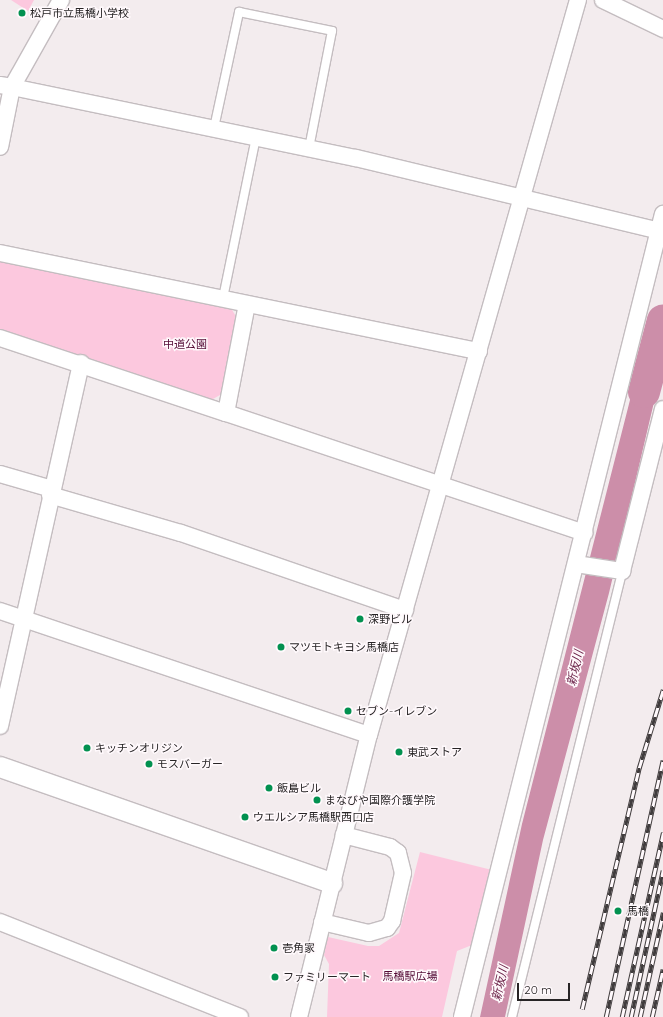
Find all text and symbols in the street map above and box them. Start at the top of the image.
place label: 松戸市立馬橋小学校 [30,6,129,20]
marker: 松戸市立馬橋小学校 [17,8,27,18]
park label: 中道公園 [163,337,207,351]
place label: 深野ビル [368,612,412,626]
marker: 深野ビル [355,614,365,624]
place label: マツモトキヨシ馬橋店 [289,640,399,654]
marker: マツモトキヨシ馬橋店 [276,642,286,652]
water label: 新坂川 [564,649,586,687]
place label: セブン-イレブン [356,704,437,718]
marker: セブン-イレブン [343,706,353,716]
place label: キッチンオリジン [95,741,183,755]
marker: キッチンオリジン [82,743,92,753]
place label: 東武ストア [407,745,462,759]
marker: 東武ストア [394,747,404,757]
place label: モスバーガー [157,757,223,771]
marker: モスバーガー [144,759,154,769]
place label: 飯島ビル [277,781,321,795]
marker: 飯島ビル [264,783,274,793]
place label: まなびや国際介護学院 [325,793,435,807]
marker: まなびや国際介護学院 [312,795,322,805]
place label: ウエルシア馬橋駅西口店 [253,810,374,824]
marker: ウエルシア馬橋駅西口店 [240,812,250,822]
place label: 馬橋 [627,904,649,918]
marker: 馬橋 [612,905,624,917]
place label: 壱角家 [282,941,315,955]
marker: 壱角家 [269,943,279,953]
water label: 新坂川 [489,964,511,1002]
park label: 馬橋駅広場 [383,969,437,983]
place label: ファミリーマート [283,970,371,984]
marker: ファミリーマート [270,972,280,982]
scale bar [519,975,572,1001]
text: 20 m [524,982,552,997]

